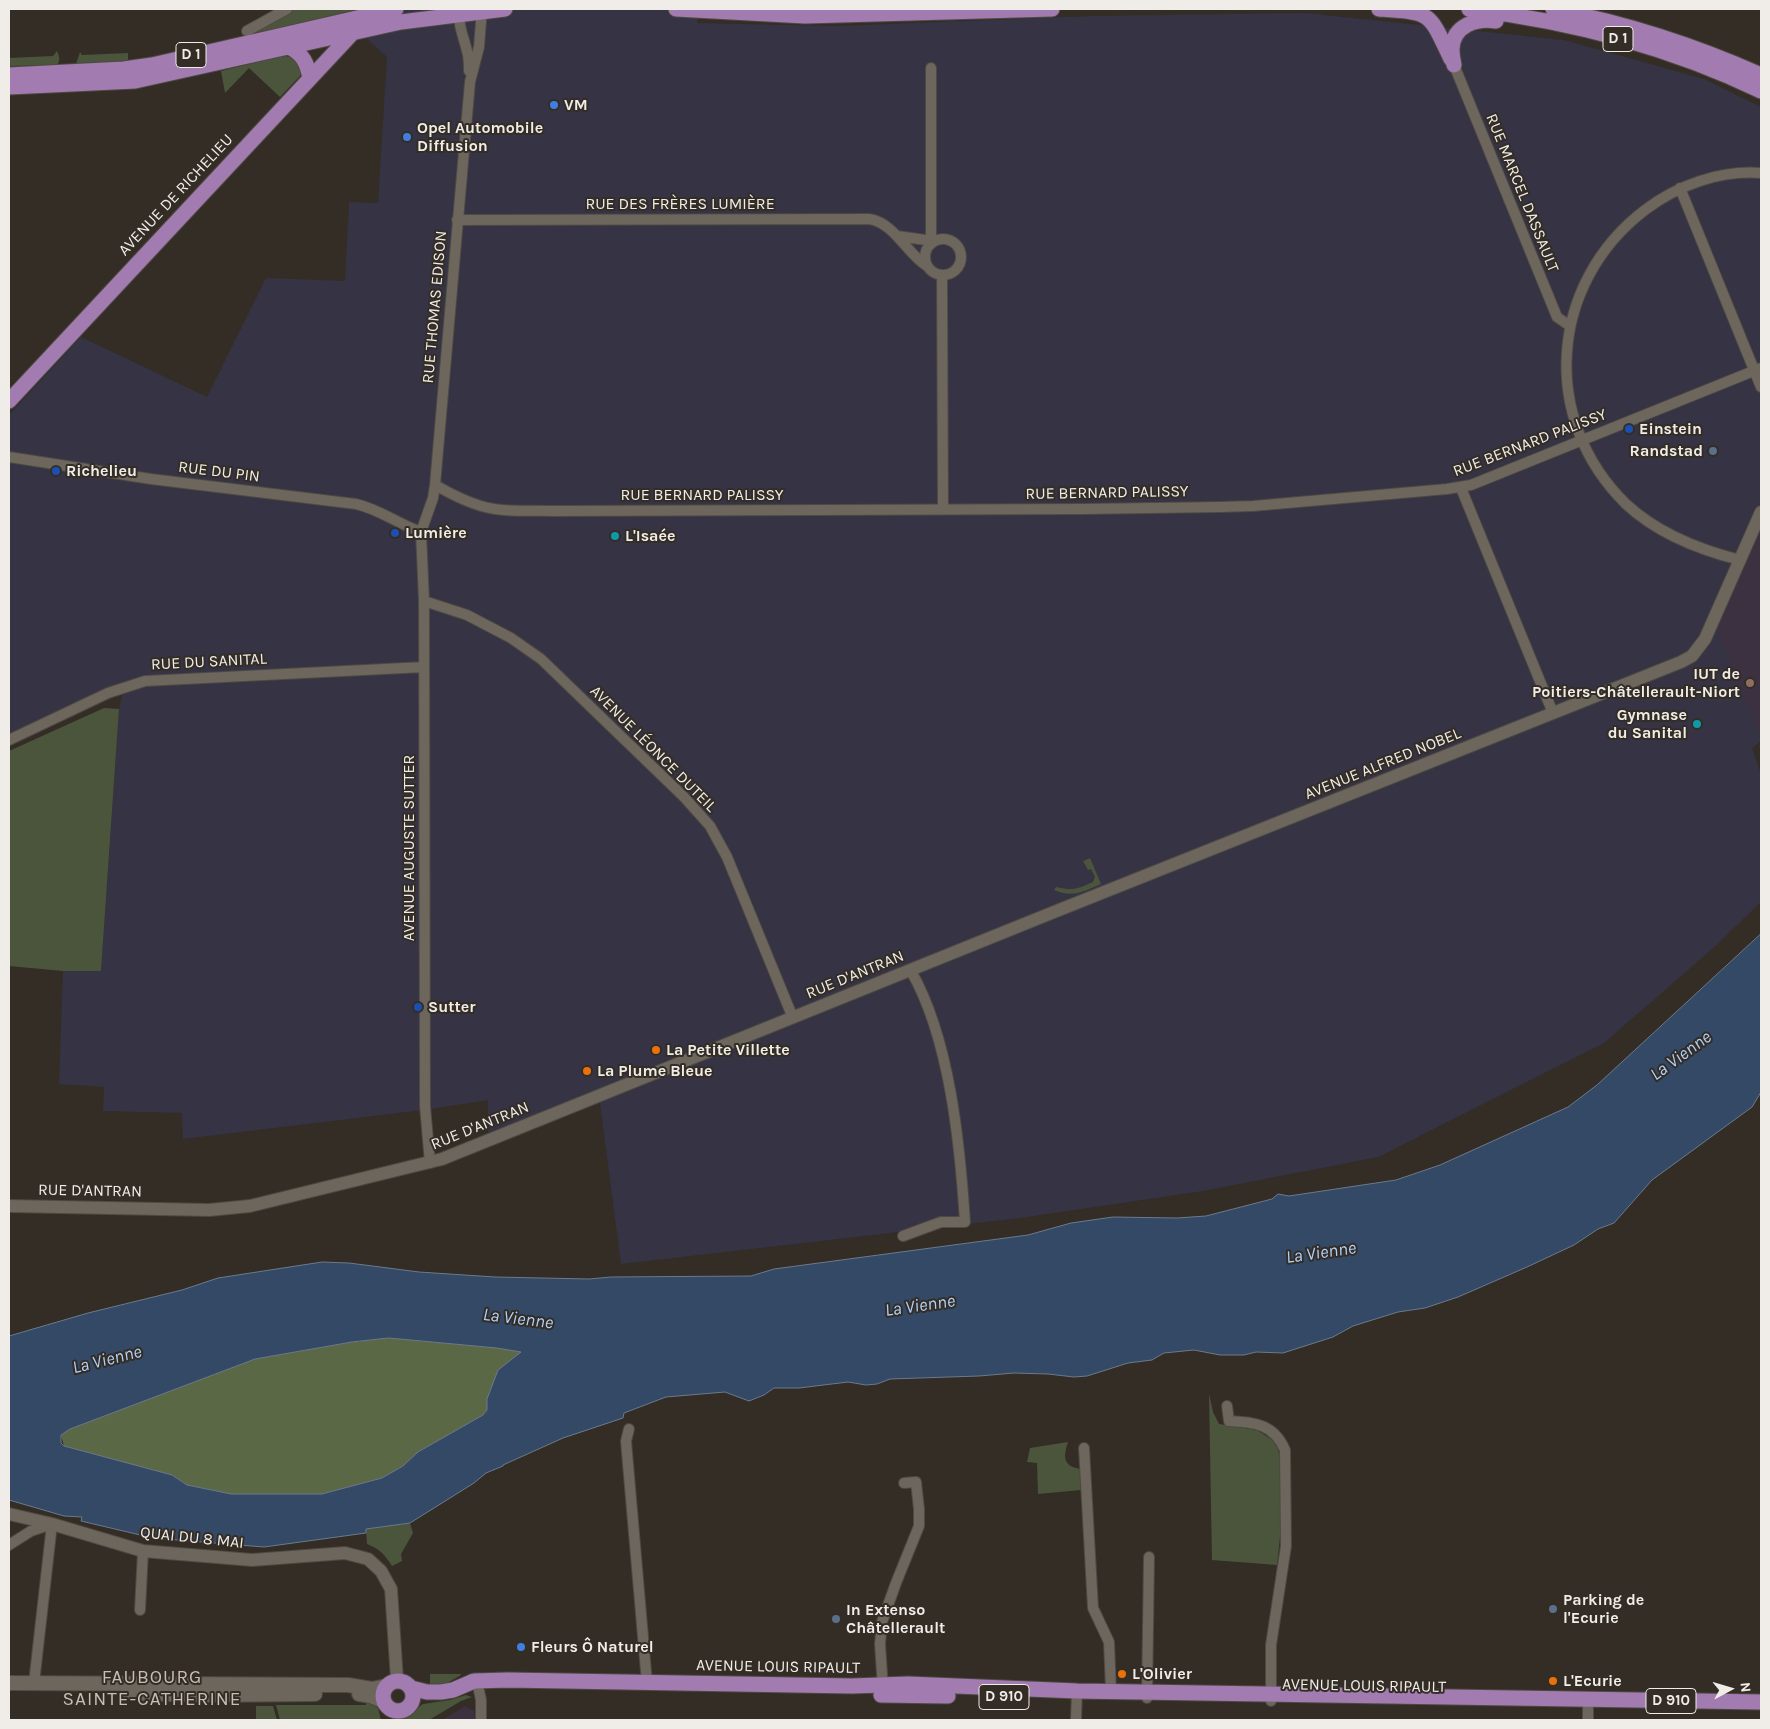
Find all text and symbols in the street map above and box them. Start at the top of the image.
road number: D 1 [1603,26,1633,52]
road number: D 1 [176,42,206,68]
place label: VM [564,95,588,115]
marker: VM [548,99,560,111]
street label: RUE MARCEL DASSAULT [1481,111,1563,275]
place label: Opel Automobile Diffusion [417,118,543,156]
street label: AVENUE DE RICHELIEU [115,130,237,260]
marker: Opel Automobile Diffusion [401,131,413,143]
street label: RUE DES FRÈRES LUMIÈRE [585,194,775,214]
street label: RUE THOMAS EDISON [419,230,451,384]
street label: RUE BERNARD PALISSY [1450,405,1610,481]
place label: Einstein [1639,419,1702,439]
marker: Einstein [1623,423,1635,435]
place label: Randstad [1630,441,1703,461]
marker: Randstad [1707,445,1719,457]
street label: RUE DU PIN [177,457,261,487]
place label: Richelieu [66,461,137,481]
marker: Richelieu [50,465,62,477]
street label: RUE BERNARD PALISSY [1025,482,1189,504]
street label: RUE BERNARD PALISSY [620,485,784,505]
place label: Lumière [405,523,467,543]
place label: L'Isaée [625,526,675,546]
marker: Lumière [389,527,401,539]
marker: L'Isaée [609,530,621,542]
street label: RUE DU SANITAL [150,649,268,675]
place label: IUT de Poitiers-Châtellerault-Niort [1532,664,1740,702]
marker: IUT de Poitiers-Châtellerault-Niort [1744,677,1756,689]
street label: AVENUE LÉONCE DUTEIL [586,682,720,816]
place label: Gymnase du Sanital [1608,705,1687,743]
marker: Gymnase du Sanital [1691,718,1703,730]
street label: AVENUE ALFRED NOBEL [1302,724,1464,804]
street label: AVENUE AUGUSTE SUTTER [399,755,419,941]
street label: RUE D'ANTRAN [803,947,907,1003]
place label: Sutter [428,997,476,1017]
marker: Sutter [412,1001,424,1013]
water label: La Vienne [1646,1026,1716,1086]
place label: La Petite Villette [666,1040,790,1060]
marker: La Petite Villette [650,1044,662,1056]
place label: La Plume Bleue [597,1061,712,1081]
marker: La Plume Bleue [581,1065,593,1077]
street label: RUE D'ANTRAN [428,1098,532,1154]
street label: RUE D'ANTRAN [38,1180,142,1202]
water label: La Vienne [1284,1237,1358,1269]
water label: La Vienne [883,1290,957,1322]
water label: La Vienne [482,1304,554,1334]
water label: La Vienne [70,1341,144,1379]
street label: QUAI DU 8 MAI [139,1523,245,1553]
place label: Parking de l'Ecurie [1563,1590,1644,1628]
place label: In Extenso Châtellerault [846,1600,945,1638]
marker: Parking de l'Ecurie [1547,1603,1559,1615]
marker: In Extenso Châtellerault [830,1613,842,1625]
place label: Fleurs Ô Naturel [531,1637,654,1657]
marker: Fleurs Ô Naturel [515,1641,527,1653]
street label: AVENUE LOUIS RIPAULT [696,1656,860,1678]
place label: L'Olivier [1132,1664,1192,1684]
north arrow [1705,1664,1755,1714]
district label: FAUBOURG SAINTE-CATHERINE [61,1667,243,1711]
marker: L'Olivier [1116,1668,1128,1680]
place label: L'Ecurie [1563,1671,1622,1691]
street label: AVENUE LOUIS RIPAULT [1282,1675,1446,1697]
marker: L'Ecurie [1547,1675,1559,1687]
text: N [1736,1681,1754,1693]
road number: D 910 [979,1684,1029,1710]
road number: D 910 [1646,1688,1696,1714]

